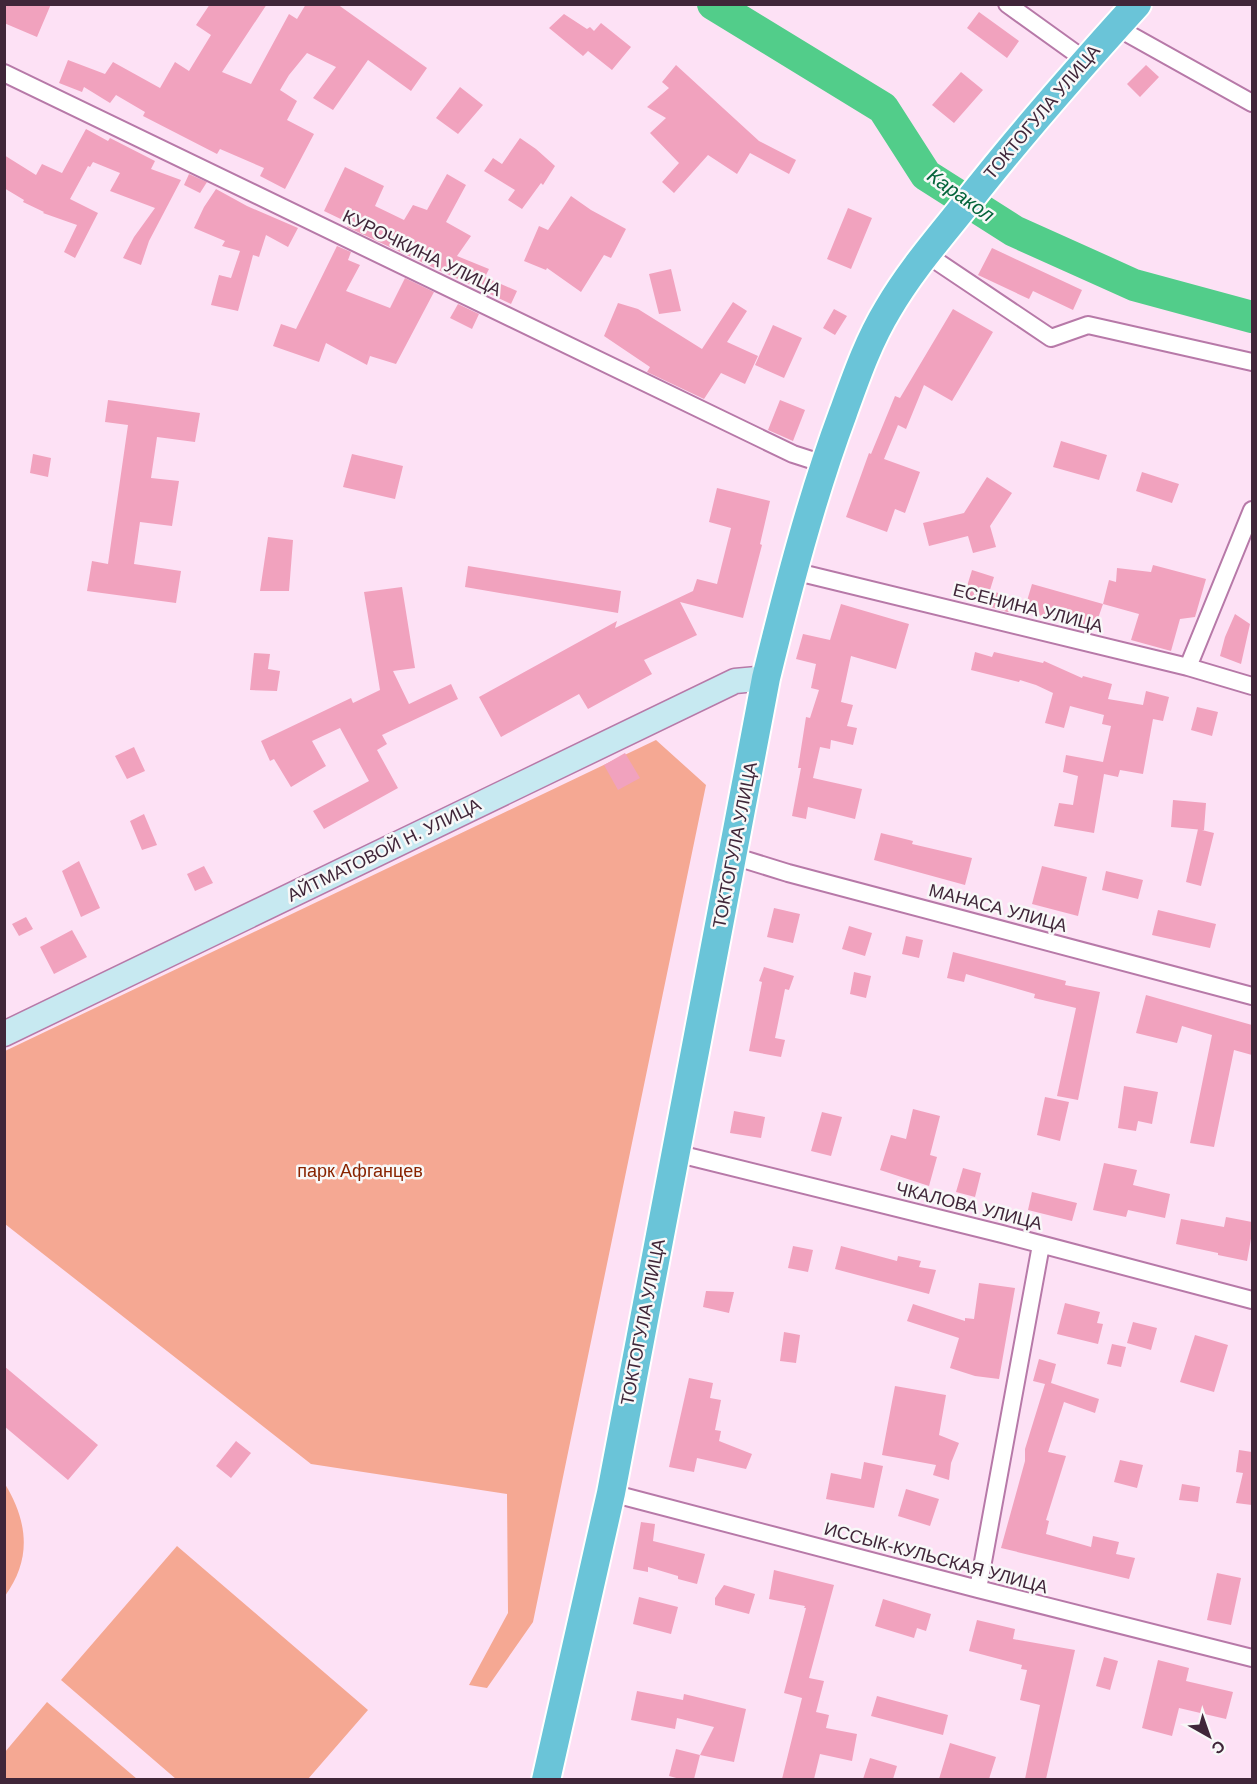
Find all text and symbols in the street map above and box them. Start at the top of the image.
street label: ТОКТОГУЛА УЛИЦА [980,41,1104,183]
water label: Каракол [923,164,999,226]
street label: КУРОЧКИНА УЛИЦА [340,206,504,300]
street label: ЕСЕНИНА УЛИЦА [951,580,1105,636]
street label: ТОКТОГУЛА УЛИЦА [709,760,761,930]
street label: АЙТМАТОВОЙ Н. УЛИЦА [283,793,484,906]
street label: МАНАСА УЛИЦА [927,880,1069,936]
park label: парк Афганцев [297,1161,423,1181]
street label: ЧКАЛОВА УЛИЦА [894,1178,1044,1234]
street label: ТОКТОГУЛА УЛИЦА [617,1237,669,1407]
street label: ИССЫК-КУЛЬСКАЯ УЛИЦА [822,1519,1050,1597]
north arrow [1179,1706,1239,1766]
text: С [1208,1737,1228,1758]

